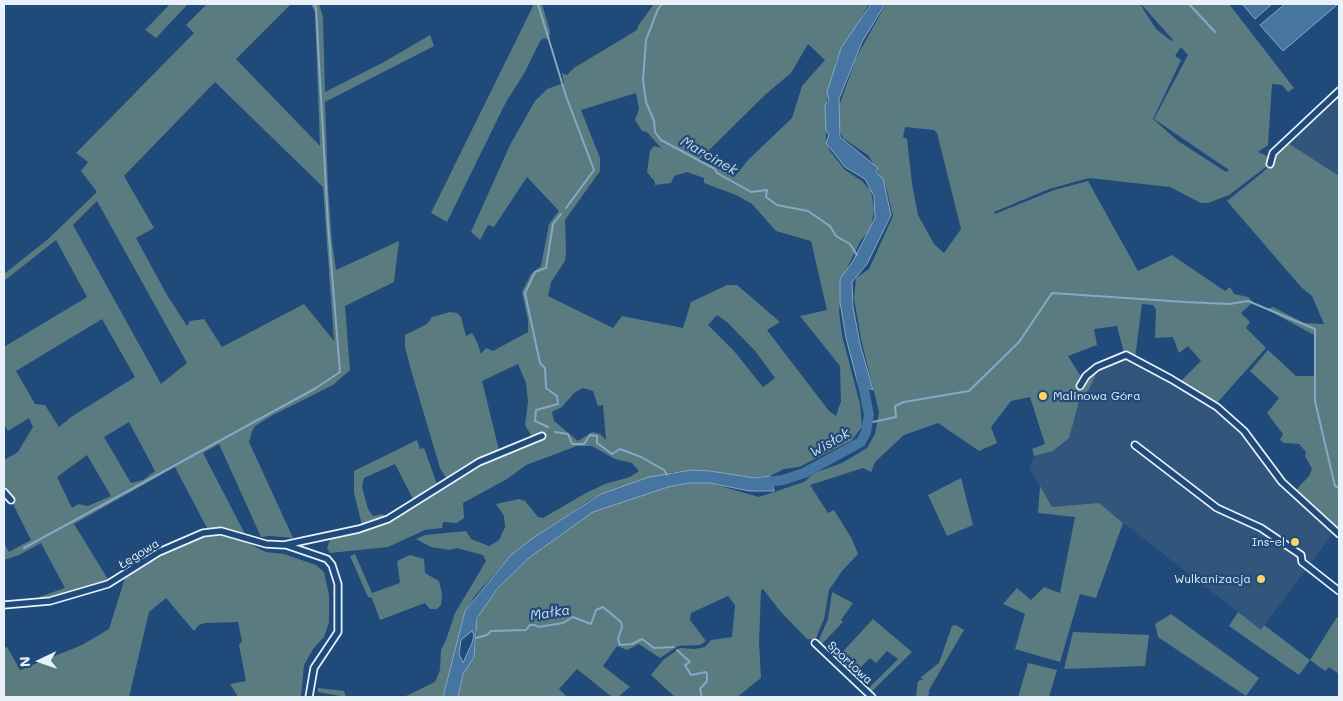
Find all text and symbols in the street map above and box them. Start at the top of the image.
water label: Marcinek [677,133,741,179]
place label: Malinowa Góra [1053,389,1141,403]
marker: Malinowa Góra [1037,390,1049,402]
water label: Wisłok [807,425,853,461]
place label: Ins-el [1252,535,1285,549]
street label: Łęgowa [116,536,162,572]
marker: Ins-el [1289,536,1301,548]
place label: Wulkanizacja [1174,572,1251,586]
marker: Wulkanizacja [1255,573,1267,585]
water label: Małka [529,602,571,624]
north arrow [15,636,65,686]
street label: Sportowa [824,638,876,688]
text: N [15,656,34,668]

